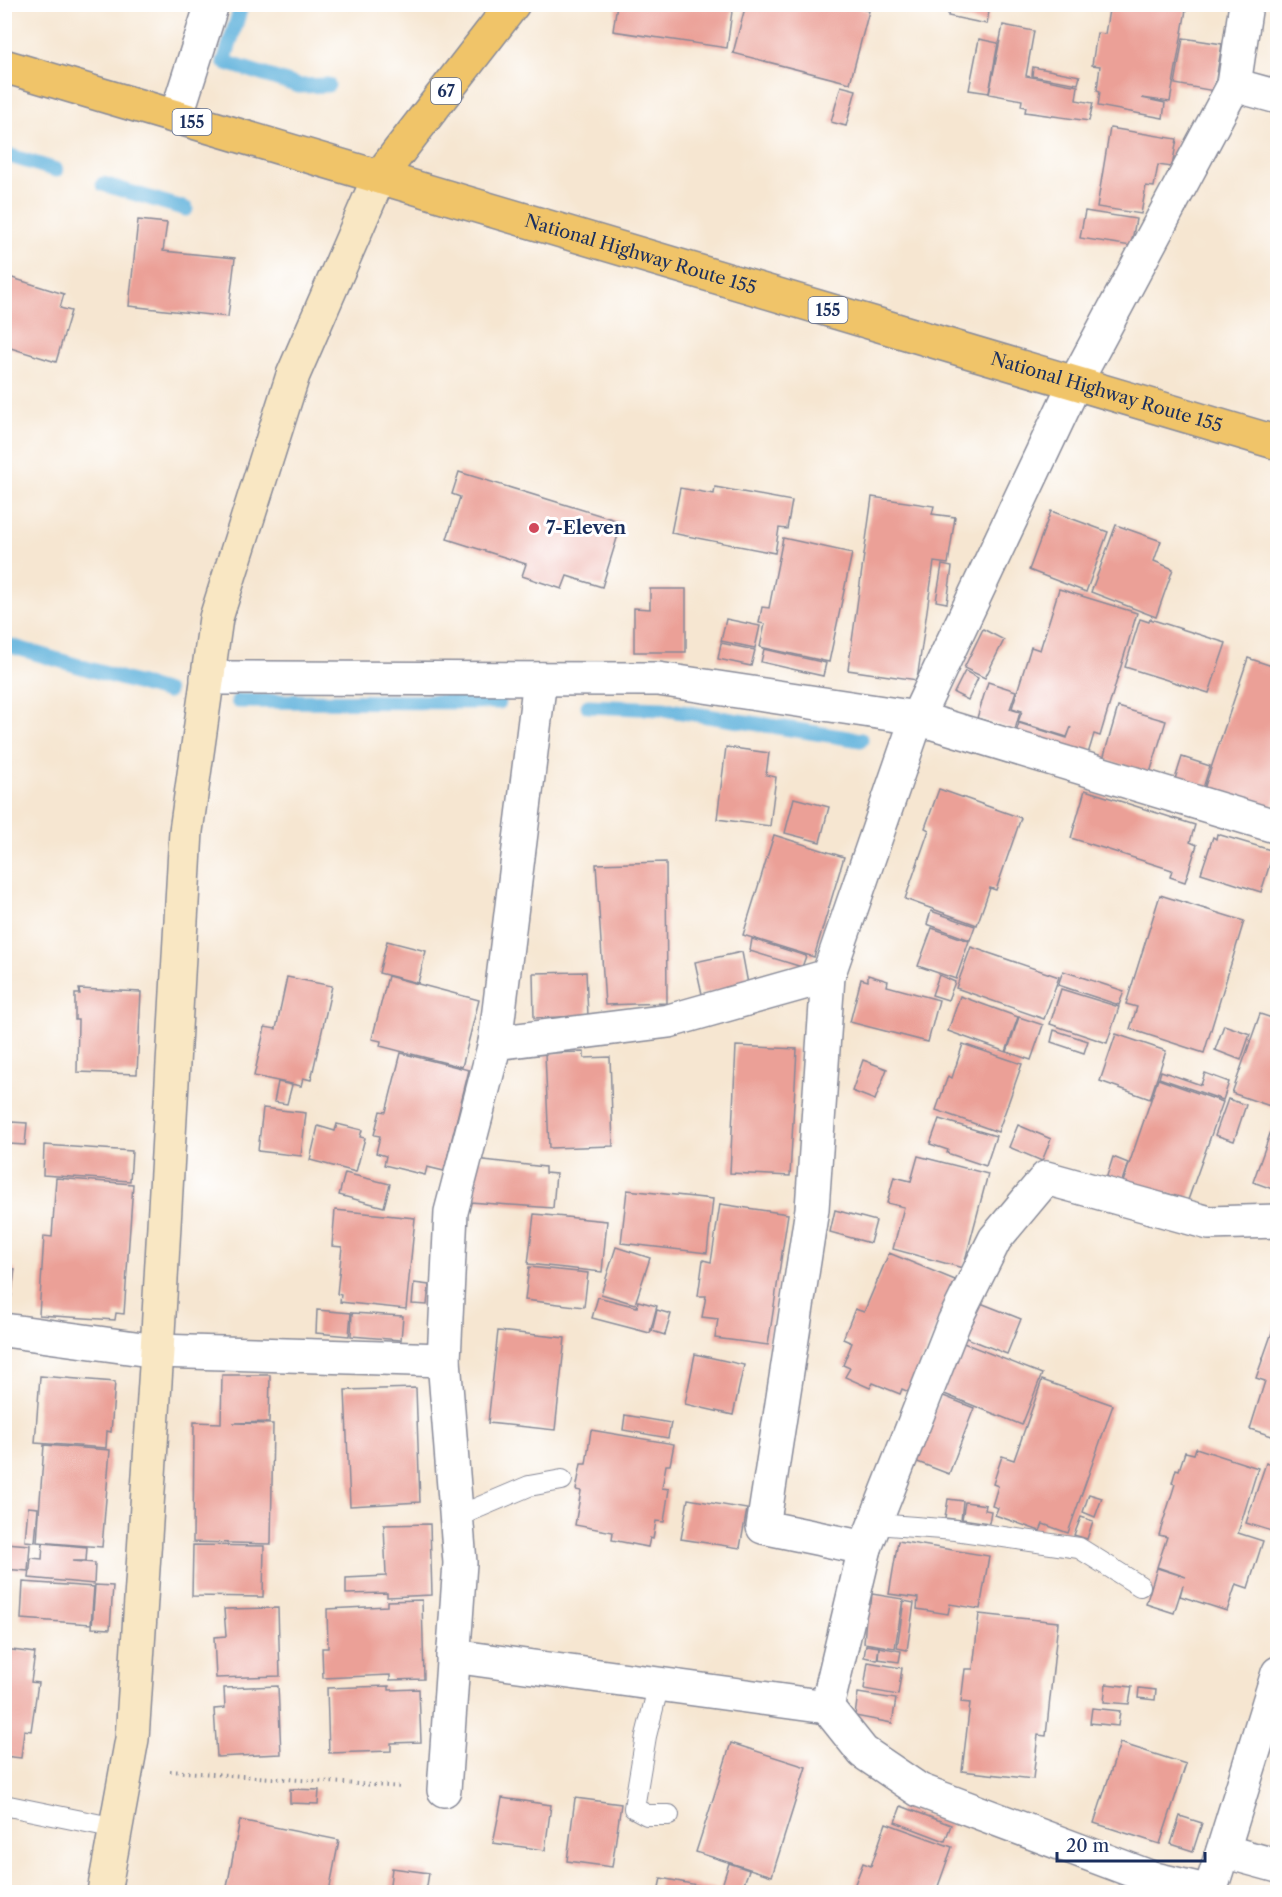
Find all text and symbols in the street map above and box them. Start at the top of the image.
road number: 67 [431,78,461,104]
road number: 155 [172,109,212,135]
street label: National Highway Route 155 [522,210,759,299]
road number: 155 [808,297,848,323]
street label: National Highway Route 155 [988,348,1225,437]
place label: 7-Eleven [546,517,627,539]
marker: 7-Eleven [527,521,541,535]
scale bar [1057,1825,1206,1863]
text: 20 m [1066,1835,1110,1857]

